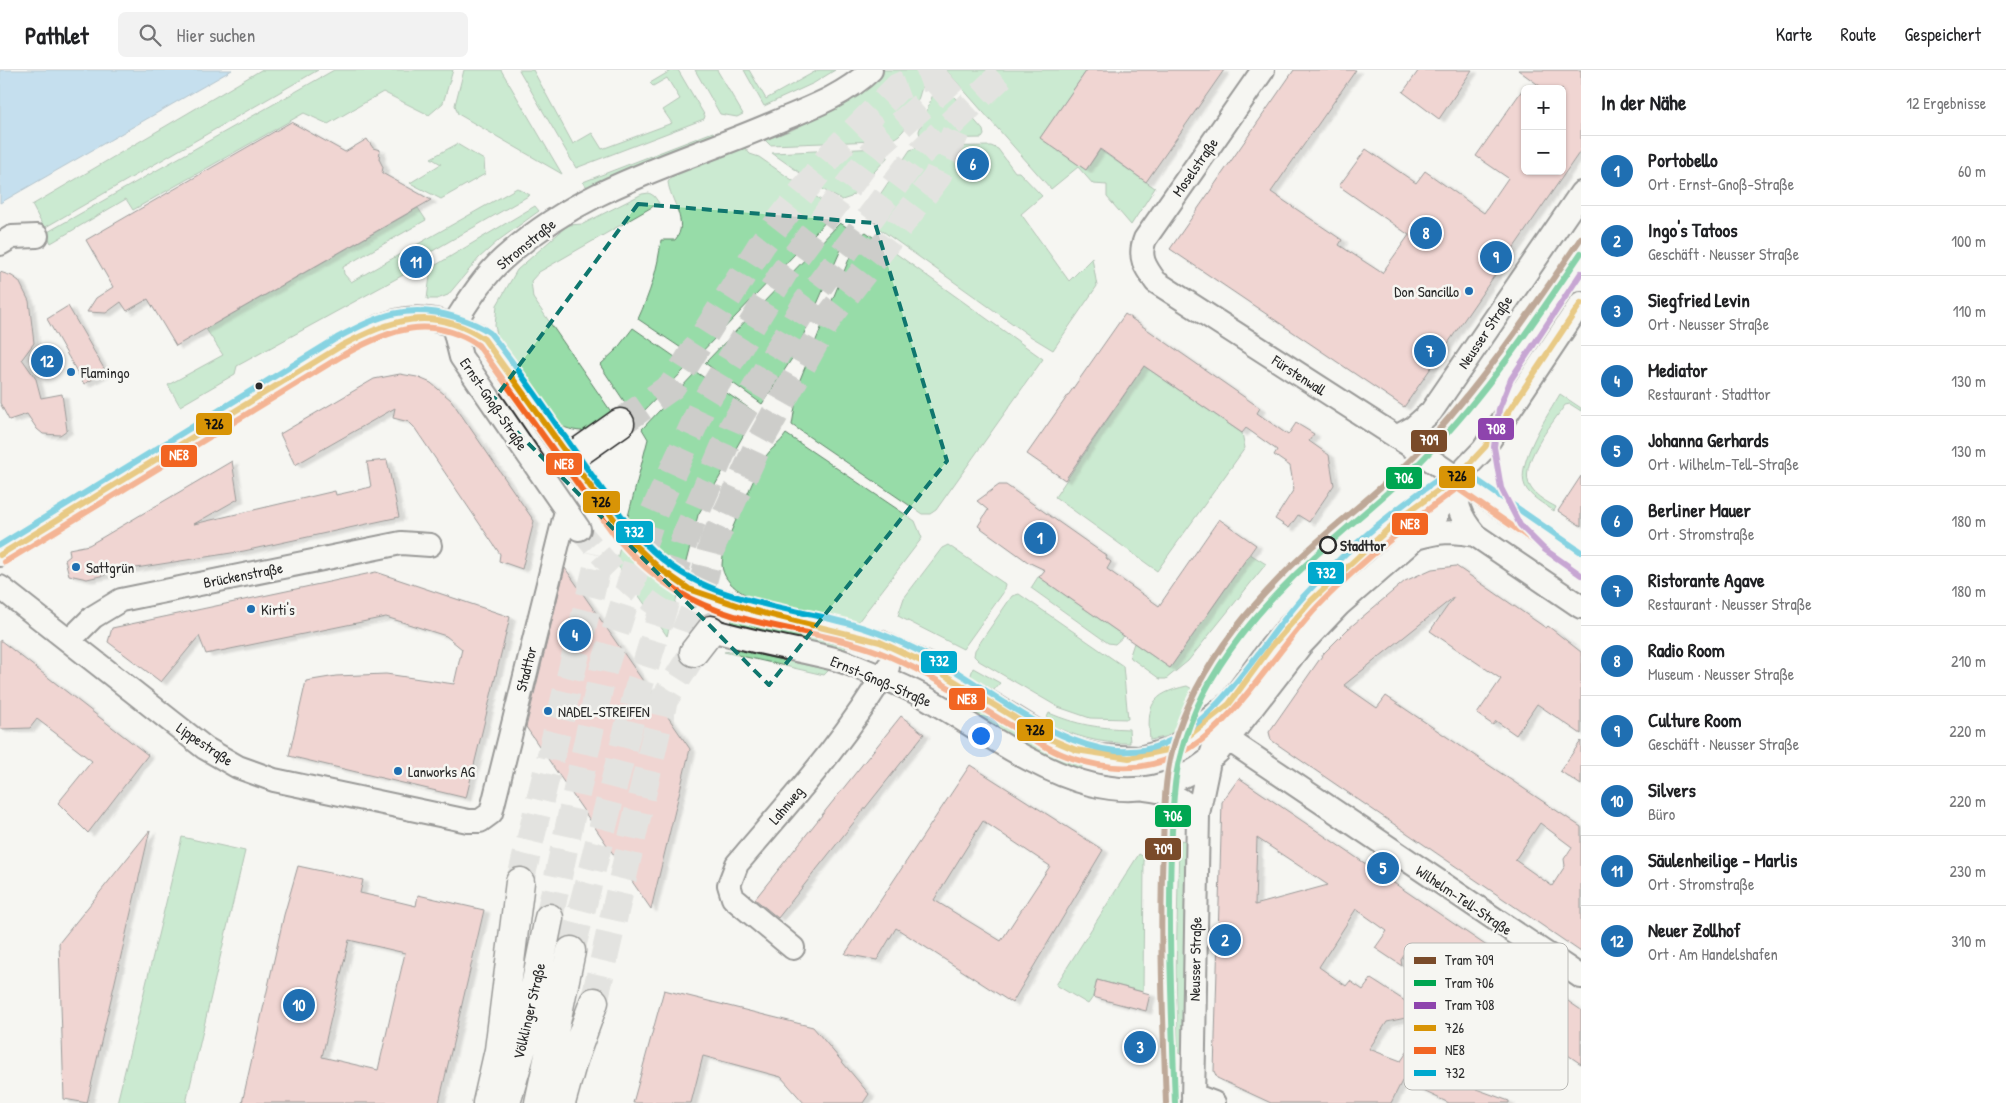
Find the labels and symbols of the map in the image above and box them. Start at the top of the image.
street label: Moselstraße [1167,133,1223,201]
pin: 6 [957,145,989,183]
street label: Stromstraße [492,214,560,274]
pin: 8 [1410,214,1442,252]
pin: 9 [1480,238,1512,276]
pin: 11 [400,243,432,281]
place label: Don Sancillo [1394,281,1459,302]
marker: Don Sancillo [1463,285,1475,297]
street label: Neusser Straße [1453,291,1517,373]
pin: 7 [1414,332,1446,370]
pin: 12 [31,342,63,380]
street label: Fürstenwall [1267,349,1330,401]
street label: Ernst-Gnoß-Straße [455,353,533,455]
place label: Flamingo [80,362,130,383]
marker: Flamingo [65,366,77,378]
unlabelled marker [254,381,264,391]
line badge: 726 [195,412,233,436]
text: 726 [203,414,224,433]
line badge: 708 [1477,417,1515,441]
text: 708 [1485,419,1506,438]
line badge: 709 [1410,429,1448,453]
text: 709 [1419,430,1439,449]
line badge: NE8 [160,444,198,468]
text: NE8 [169,445,189,464]
line badge: NE8 [545,452,583,476]
text: NE8 [554,454,574,473]
line badge: 726 [1438,465,1476,489]
line badge: 706 [1385,466,1423,490]
text: 726 [1446,466,1467,485]
text: 706 [1394,468,1414,487]
line badge: 726 [582,490,621,514]
text: 726 [590,492,611,511]
line badge: NE8 [1391,512,1429,536]
text: NE8 [1400,514,1420,533]
pin: 1 [1024,519,1056,557]
line badge: 732 [615,520,654,544]
text: 732 [623,522,644,541]
place label: Stadttor [1340,535,1386,556]
marker: Stadttor [1319,536,1337,554]
place label: Sattgrün [86,557,135,578]
street label: Brückenstraße [201,557,285,593]
marker: Sattgrün [70,561,82,573]
line badge: 732 [1307,561,1345,585]
text: 732 [1315,563,1336,582]
place label: Kirti's [261,599,295,620]
marker: Kirti's [245,603,257,615]
pin: 4 [559,616,591,654]
street label: Stadttor [510,644,542,694]
street label: Ernst-Gnoß-Straße [827,650,935,712]
line badge: 732 [920,650,958,674]
text: 732 [928,651,949,670]
line badge: NE8 [948,687,986,711]
text: NE8 [957,689,977,708]
place label: NADEL-STREIFEN [558,701,650,722]
marker: NADEL-STREIFEN [542,705,554,717]
street label: Lippestraße [172,717,238,771]
line badge: 726 [1016,718,1054,742]
text: 726 [1024,720,1045,739]
your location [968,723,994,749]
place label: Lanworks AG [408,761,476,782]
marker: Lanworks AG [392,765,404,777]
street label: Lahnweg [764,781,808,829]
line badge: 706 [1154,804,1192,828]
text: 706 [1163,806,1183,825]
line badge: 709 [1144,837,1182,861]
text: 709 [1153,839,1173,858]
pin: 5 [1367,849,1399,887]
street label: Wilhelm-Tell-Straße [1412,860,1516,940]
street label: Neusser Straße [1184,917,1206,1001]
pin: 2 [1209,921,1241,959]
legend [1404,943,1568,1090]
text: Tram 709 [1445,950,1494,969]
street label: Völklinger Straße [508,961,550,1061]
text: Tram 706 [1445,973,1494,992]
pin: 10 [283,986,315,1024]
text: Tram 708 [1445,995,1494,1014]
text: 726 [1445,1018,1464,1037]
pin: 3 [1124,1028,1156,1066]
text: NE8 [1445,1040,1465,1059]
text: 732 [1445,1063,1465,1082]

